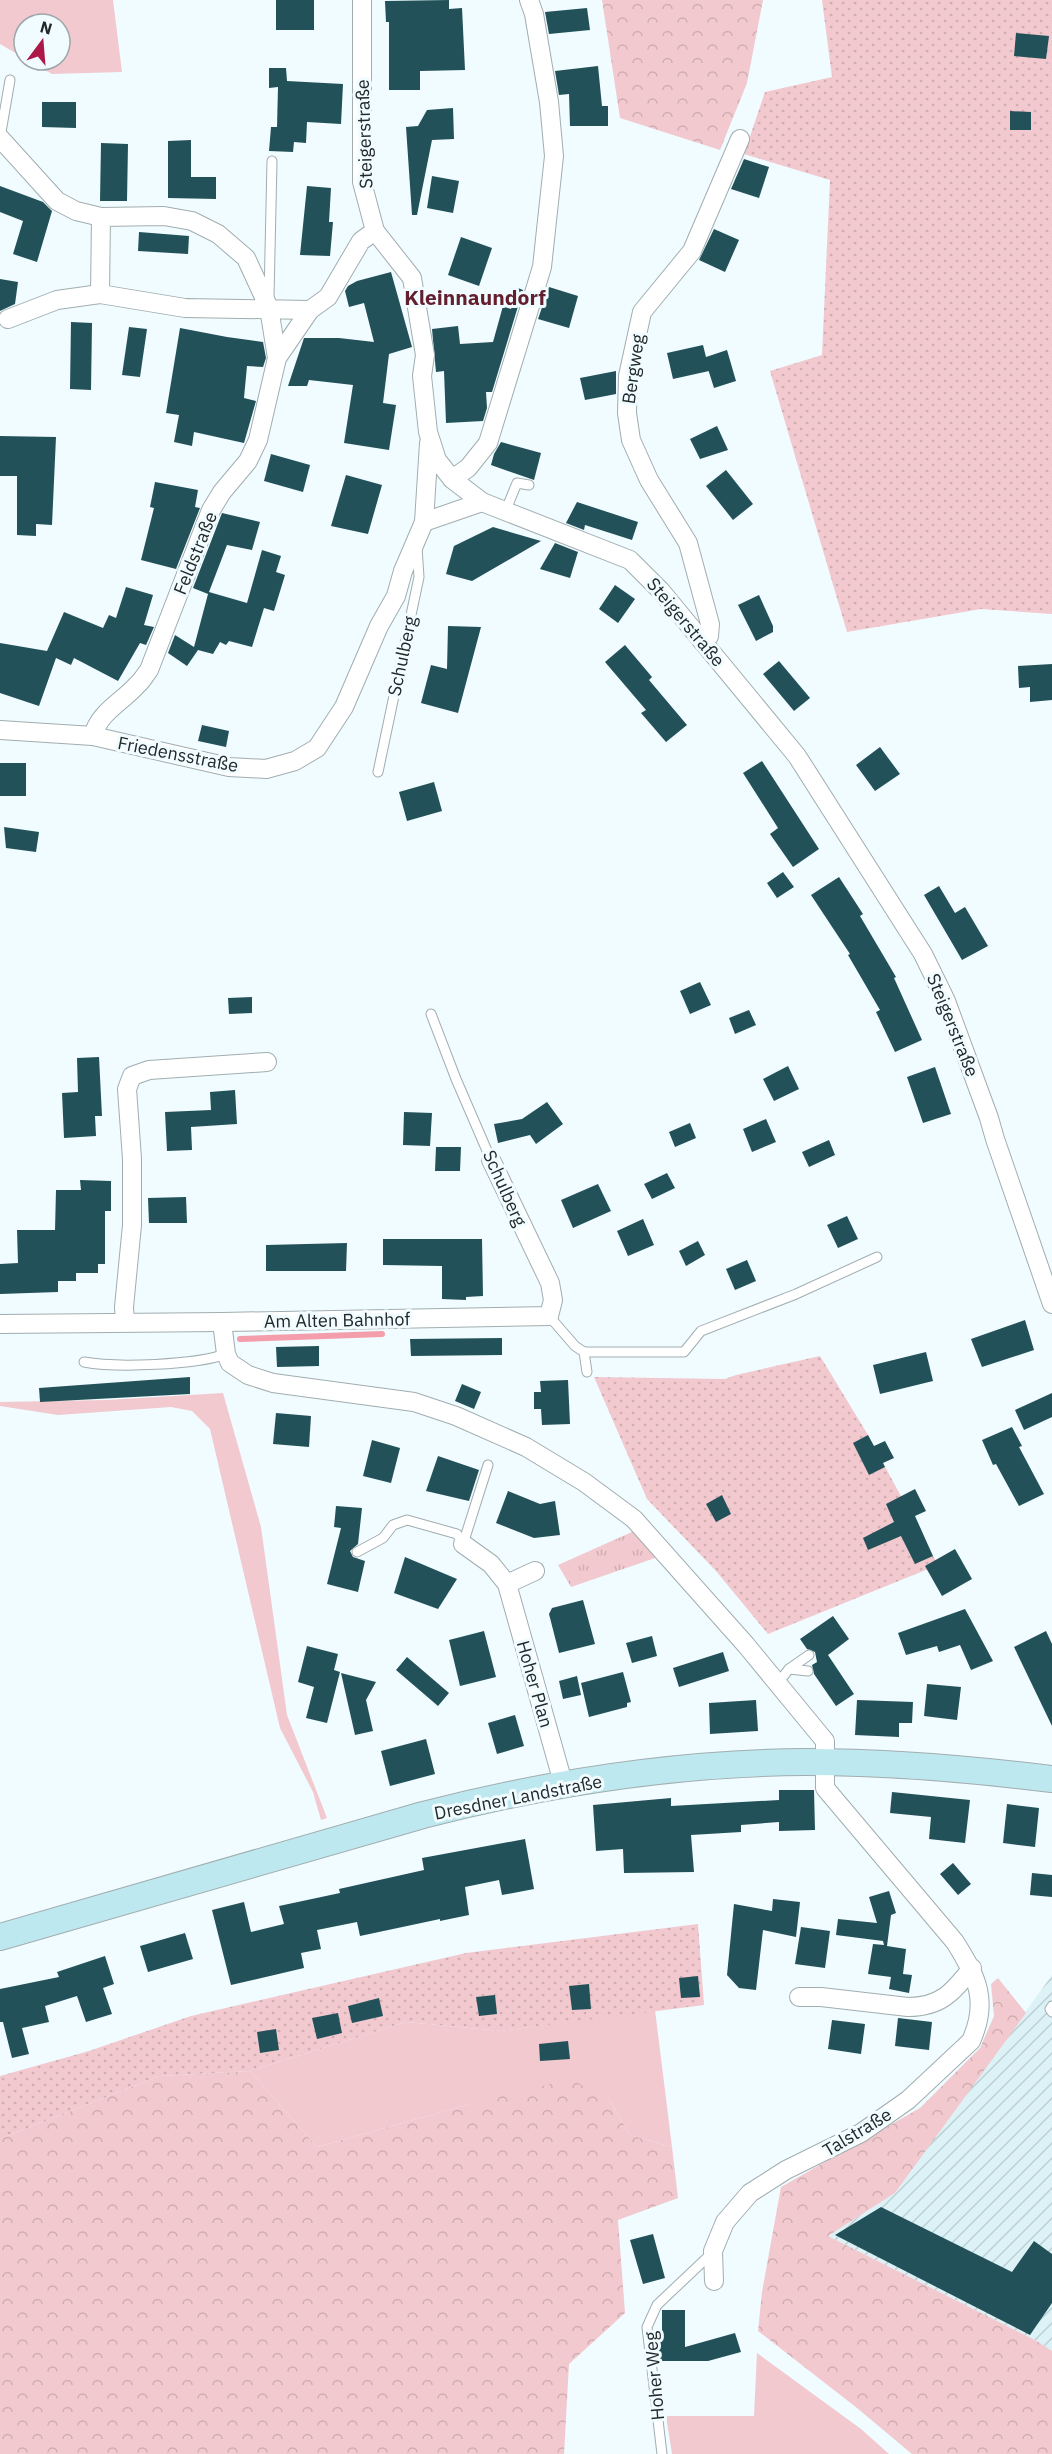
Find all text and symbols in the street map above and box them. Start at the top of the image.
north arrow [12,12,72,72]
text: N [38,16,54,39]
street label: Steigerstraße [351,79,377,189]
district label: Kleinnaundorf [404,283,546,311]
street label: Bergweg [617,332,649,406]
street label: Feldstraße [168,508,222,598]
street label: Steigerstraße [642,573,730,671]
street label: Schulberg [382,614,422,698]
street label: Friedensstraße [116,731,240,777]
street label: Steigerstraße [922,970,984,1080]
street label: Schulberg [478,1146,532,1230]
street label: Am Alten Bahnhof [264,1307,410,1333]
street label: Hoher Plan [512,1638,558,1730]
street label: Dresdner Landstraße [432,1769,604,1825]
street label: Talstraße [818,2103,896,2161]
street label: Hoher Weg [639,2330,669,2421]

